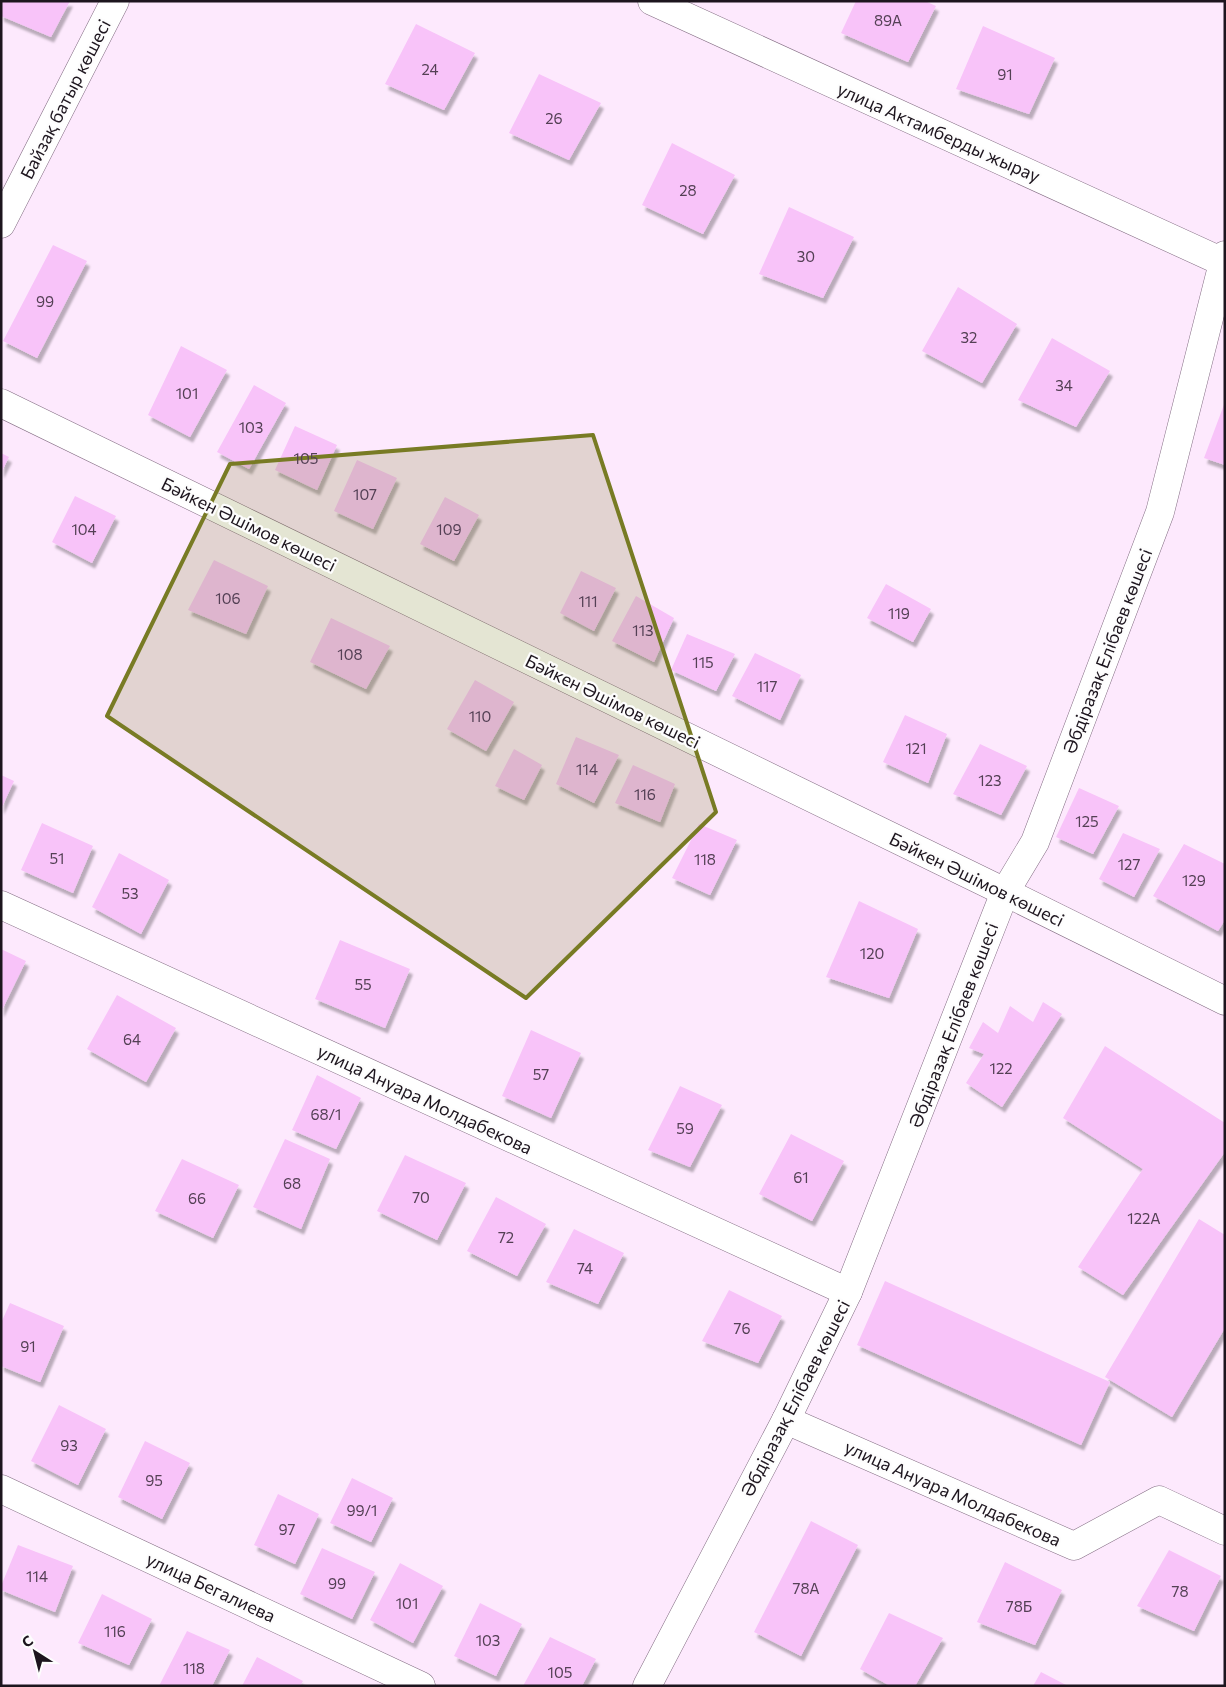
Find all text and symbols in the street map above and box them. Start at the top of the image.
house number: 89А [874,11,902,29]
street label: Байзақ батыр көшесі [15,15,115,183]
house number: 24 [421,60,439,78]
house number: 91 [997,65,1013,83]
street label: улица Актамберды жырау [834,77,1044,187]
house number: 26 [545,109,563,127]
house number: 28 [679,181,697,199]
house number: 30 [797,247,815,265]
house number: 99 [36,292,54,310]
house number: 32 [961,328,977,346]
house number: 34 [1055,376,1073,394]
house number: 101 [176,384,198,402]
house number: 103 [239,418,263,436]
house number: 105 [294,449,318,467]
street label: Бәйкен Әшімов көшесі [158,472,340,576]
house number: 107 [353,485,377,503]
house number: 104 [71,520,97,538]
house number: 109 [436,520,462,538]
street label: Әбдіразақ Елібаев көшесі [1058,545,1156,757]
house number: 106 [215,589,241,607]
house number: 111 [578,592,598,610]
house number: 119 [888,604,910,622]
house number: 113 [632,621,654,639]
house number: 108 [337,645,363,663]
street label: Бәйкен Әшімов көшесі [522,649,704,753]
house number: 115 [692,653,714,671]
house number: 117 [757,677,777,695]
house number: 110 [469,707,491,725]
house number: 121 [905,739,927,757]
house number: 114 [576,760,598,778]
house number: 123 [978,771,1002,789]
house number: 116 [634,785,656,803]
house number: 125 [1075,812,1099,830]
street label: Бәйкен Әшімов көшесі [886,827,1068,931]
house number: 51 [49,849,65,867]
house number: 118 [694,850,716,868]
house number: 127 [1118,855,1140,873]
house number: 129 [1182,871,1206,889]
house number: 53 [121,884,139,902]
street label: Әбдіразақ Елібаев көшесі [904,919,1002,1131]
house number: 120 [860,944,884,962]
house number: 55 [354,975,372,993]
house number: 64 [123,1030,141,1048]
street label: улица Ануара Молдабекова [314,1039,536,1159]
house number: 122 [989,1059,1013,1077]
house number: 57 [533,1065,549,1083]
house number: 68/1 [311,1105,342,1123]
house number: 59 [676,1119,694,1137]
house number: 61 [793,1168,809,1186]
house number: 68 [283,1174,301,1192]
house number: 70 [412,1188,430,1206]
house number: 66 [188,1189,206,1207]
house number: 122А [1127,1209,1161,1227]
house number: 72 [498,1228,514,1246]
house number: 74 [577,1259,593,1277]
street label: Әбдіразақ Елібаев көшесі [736,1296,854,1500]
house number: 76 [734,1319,750,1337]
house number: 91 [20,1337,36,1355]
street label: улица Ануара Молдабекова [841,1435,1065,1551]
house number: 93 [60,1436,78,1454]
house number: 95 [145,1471,163,1489]
house number: 99/1 [347,1501,378,1519]
house number: 97 [279,1520,296,1538]
street label: улица Бегалиева [143,1547,279,1627]
house number: 114 [26,1567,48,1585]
house number: 99 [328,1574,346,1592]
house number: 78А [793,1579,820,1597]
house number: 78 [1172,1582,1188,1600]
house number: 101 [396,1594,418,1612]
house number: 78Б [1006,1597,1032,1615]
house number: 116 [104,1622,126,1640]
north arrow [10,1627,60,1677]
text: С [18,1631,36,1651]
house number: 103 [476,1631,500,1649]
house number: 118 [183,1659,205,1677]
house number: 105 [548,1663,572,1681]

